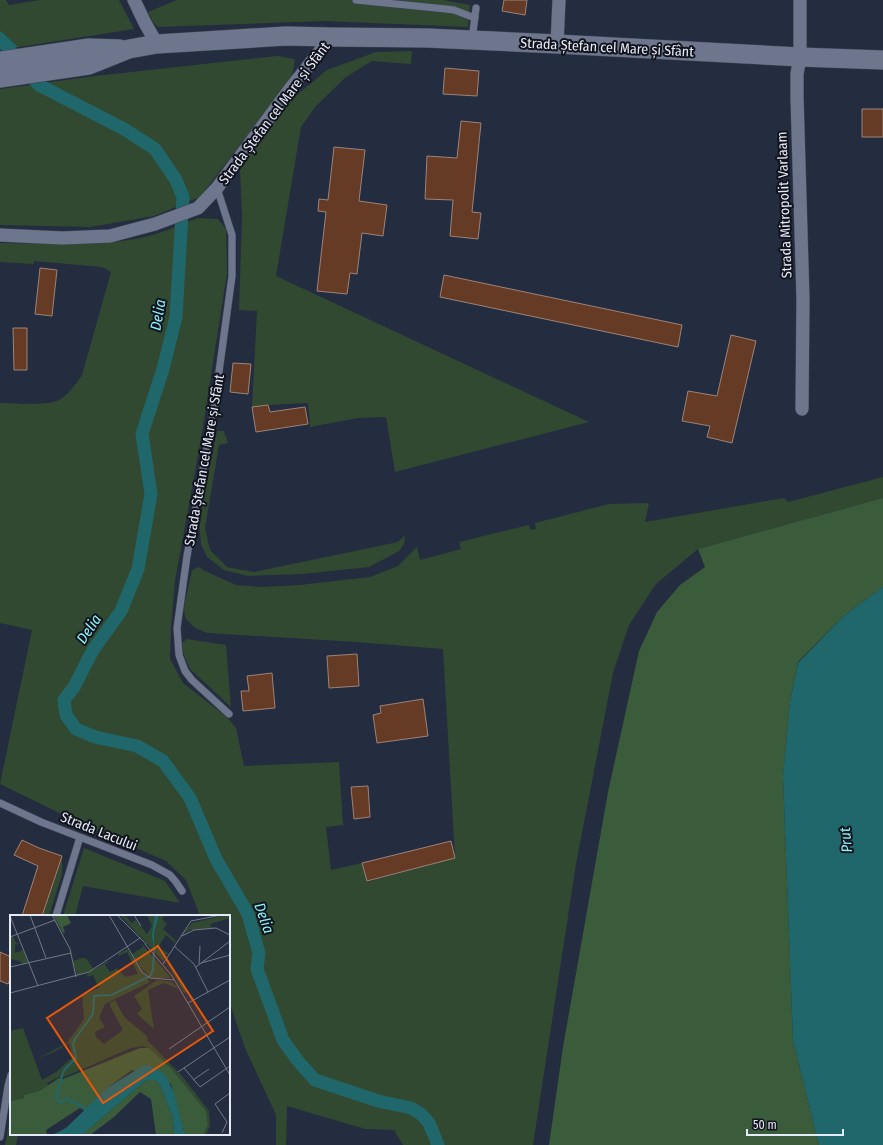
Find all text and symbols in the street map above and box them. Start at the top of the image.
street label: Strada Ștefan cel Mare și Sfânt [520,34,695,62]
street label: Strada Ștefan cel Mare și Sfânt [215,38,335,188]
street label: Strada Mitropolit Varlaam [773,131,796,279]
water label: Delia [146,298,170,332]
street label: Strada Ștefan cel Mare și Sfânt [181,373,229,547]
water label: Delia [73,611,105,647]
street label: Strada Lacului [58,808,140,855]
water label: Prut [836,826,856,853]
water label: Delia [250,900,278,936]
inset map [10,915,230,1135]
scale bar [747,1111,843,1137]
text: 50 m [753,1118,777,1132]

